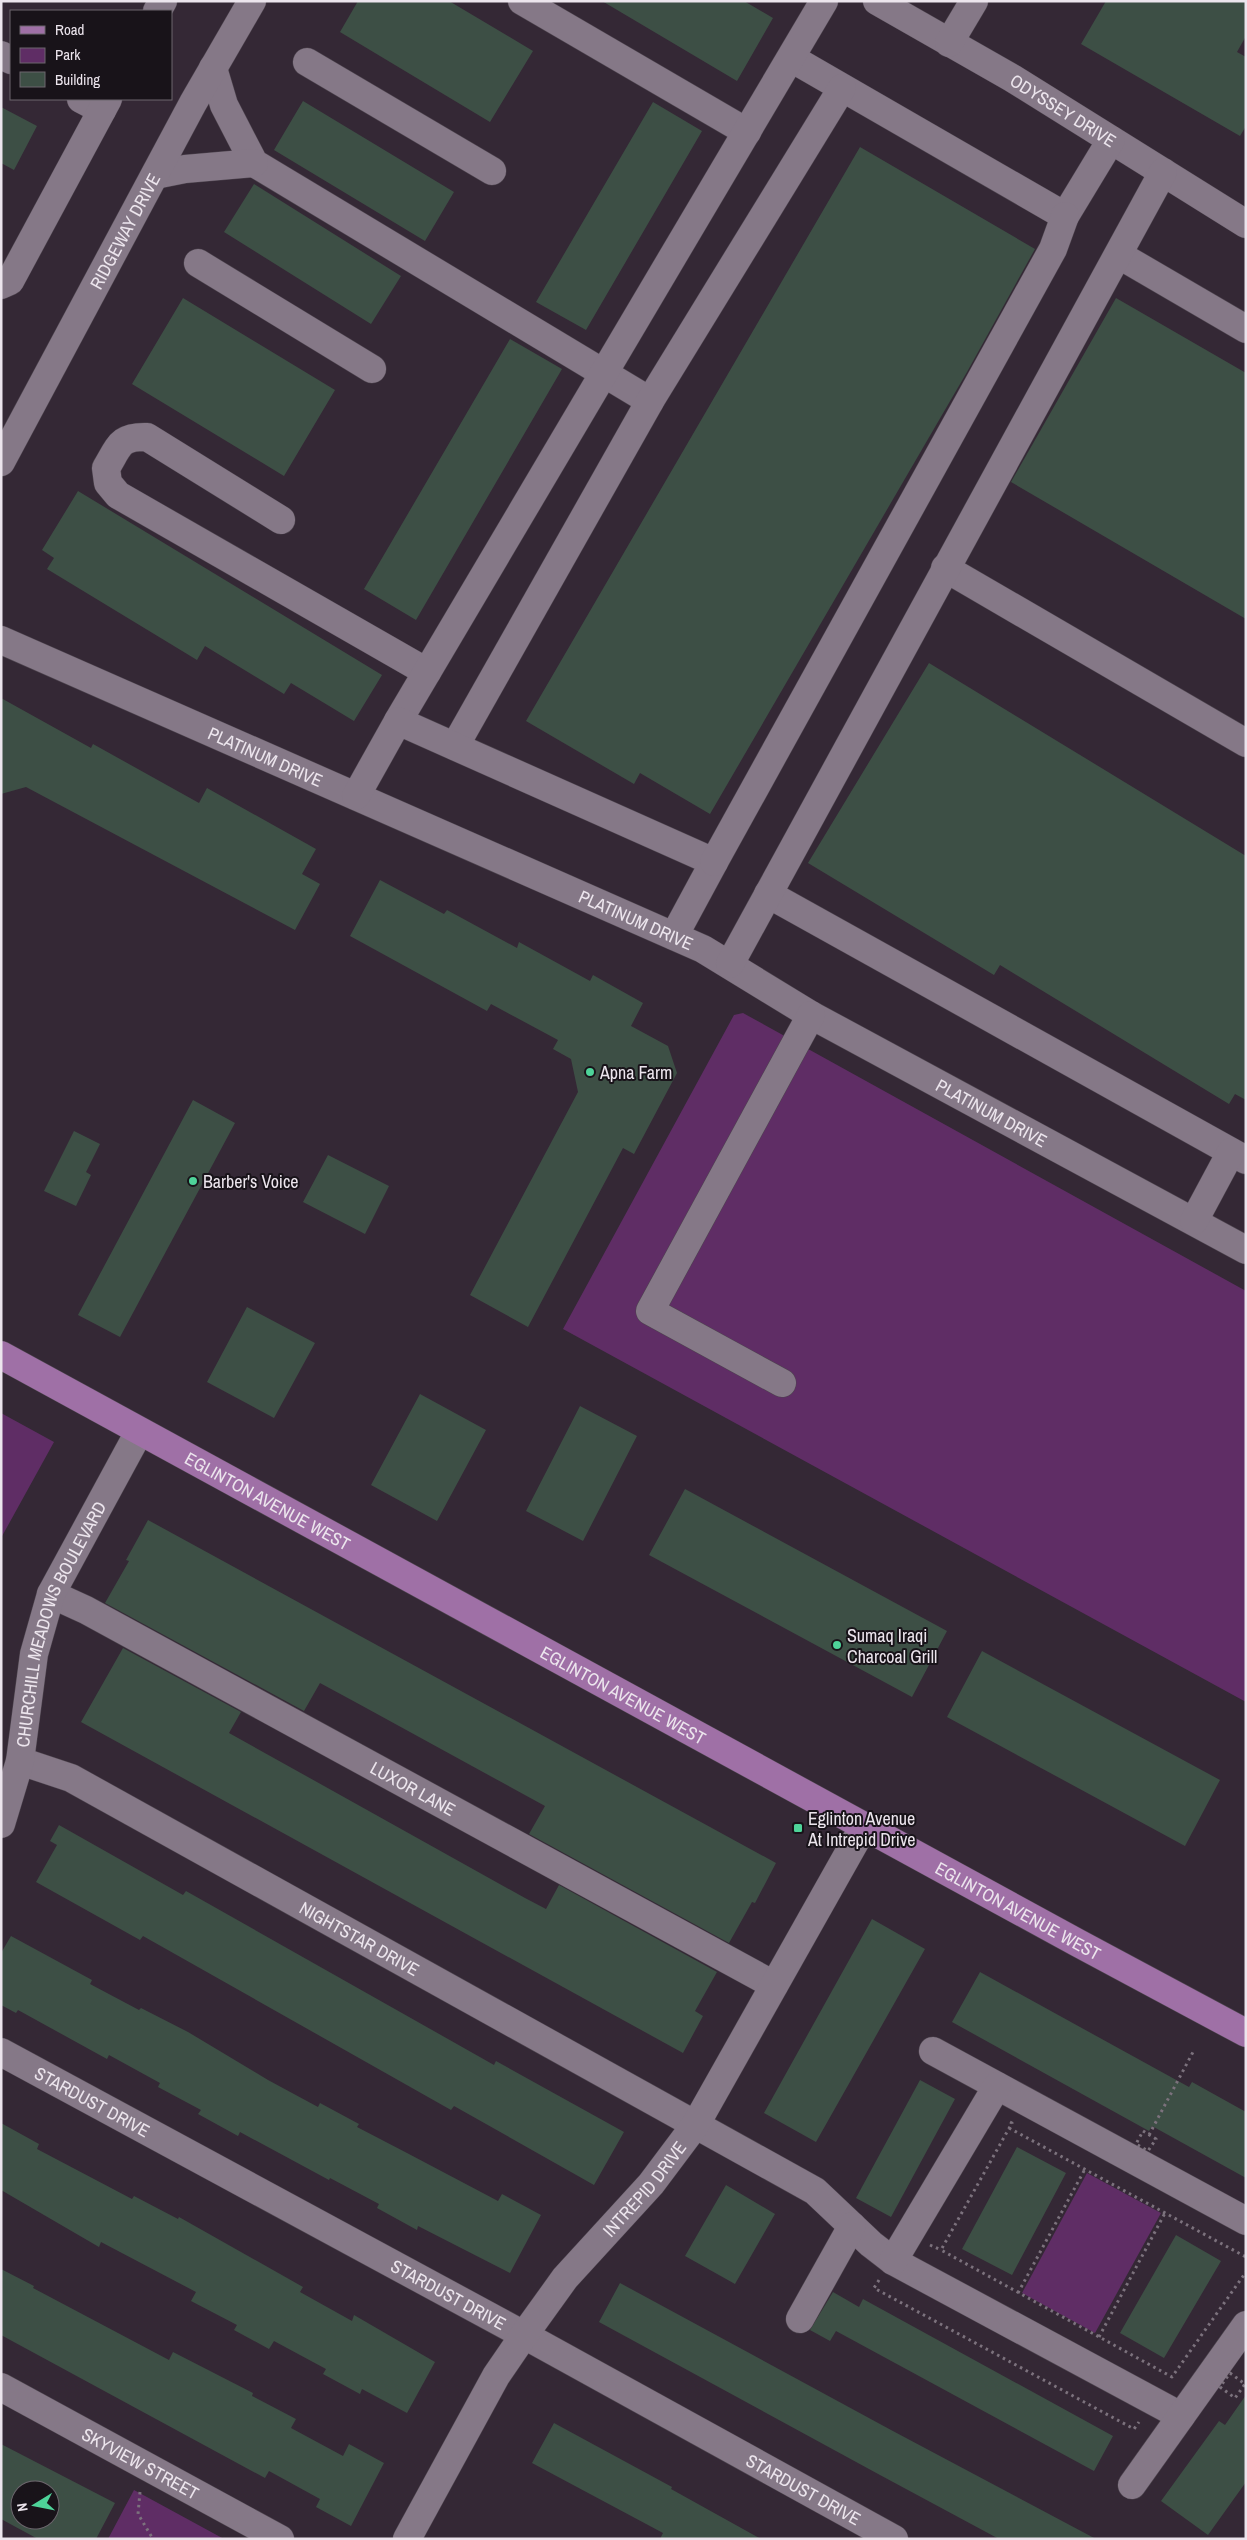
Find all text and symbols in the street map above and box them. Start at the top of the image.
legend [10,10,172,100]
text: Road [55,19,84,40]
text: Park [55,44,81,65]
street label: ODYSSEY DRIVE [1006,68,1121,153]
text: Building [55,69,100,90]
street label: RIDGEWAY DRIVE [83,169,166,293]
street label: PLATINUM DRIVE [204,720,327,793]
street label: PLATINUM DRIVE [575,883,697,956]
place label: Apna Farm [599,1060,672,1085]
marker: Apna Farm [584,1066,596,1078]
street label: PLATINUM DRIVE [932,1072,1052,1153]
place label: Barber's Voice [203,1169,299,1194]
marker: Barber's Voice [187,1175,199,1187]
street label: EGLINTON AVENUE WEST [181,1445,355,1556]
street label: CHURCHILL MEADOWS BOULEVARD [9,1497,112,1749]
place label: Sumaq Iraqi Charcoal Grill [847,1623,937,1669]
street label: EGLINTON AVENUE WEST [536,1639,710,1750]
marker: Sumaq Iraqi Charcoal Grill [831,1639,843,1651]
street label: LUXOR LANE [366,1755,460,1822]
place label: Eglinton Avenue At Intrepid Drive [807,1806,915,1852]
marker: Eglinton Avenue At Intrepid Drive [792,1822,804,1834]
street label: EGLINTON AVENUE WEST [931,1855,1105,1966]
street label: NIGHTSTAR DRIVE [295,1895,424,1982]
street label: STARDUST DRIVE [30,2060,154,2143]
street label: INTREPID DRIVE [597,2136,692,2242]
street label: STARDUST DRIVE [387,2253,511,2336]
street label: SKYVIEW STREET [78,2421,204,2505]
street label: STARDUST DRIVE [742,2447,866,2531]
north arrow [10,2480,60,2530]
text: N [13,2502,32,2513]

